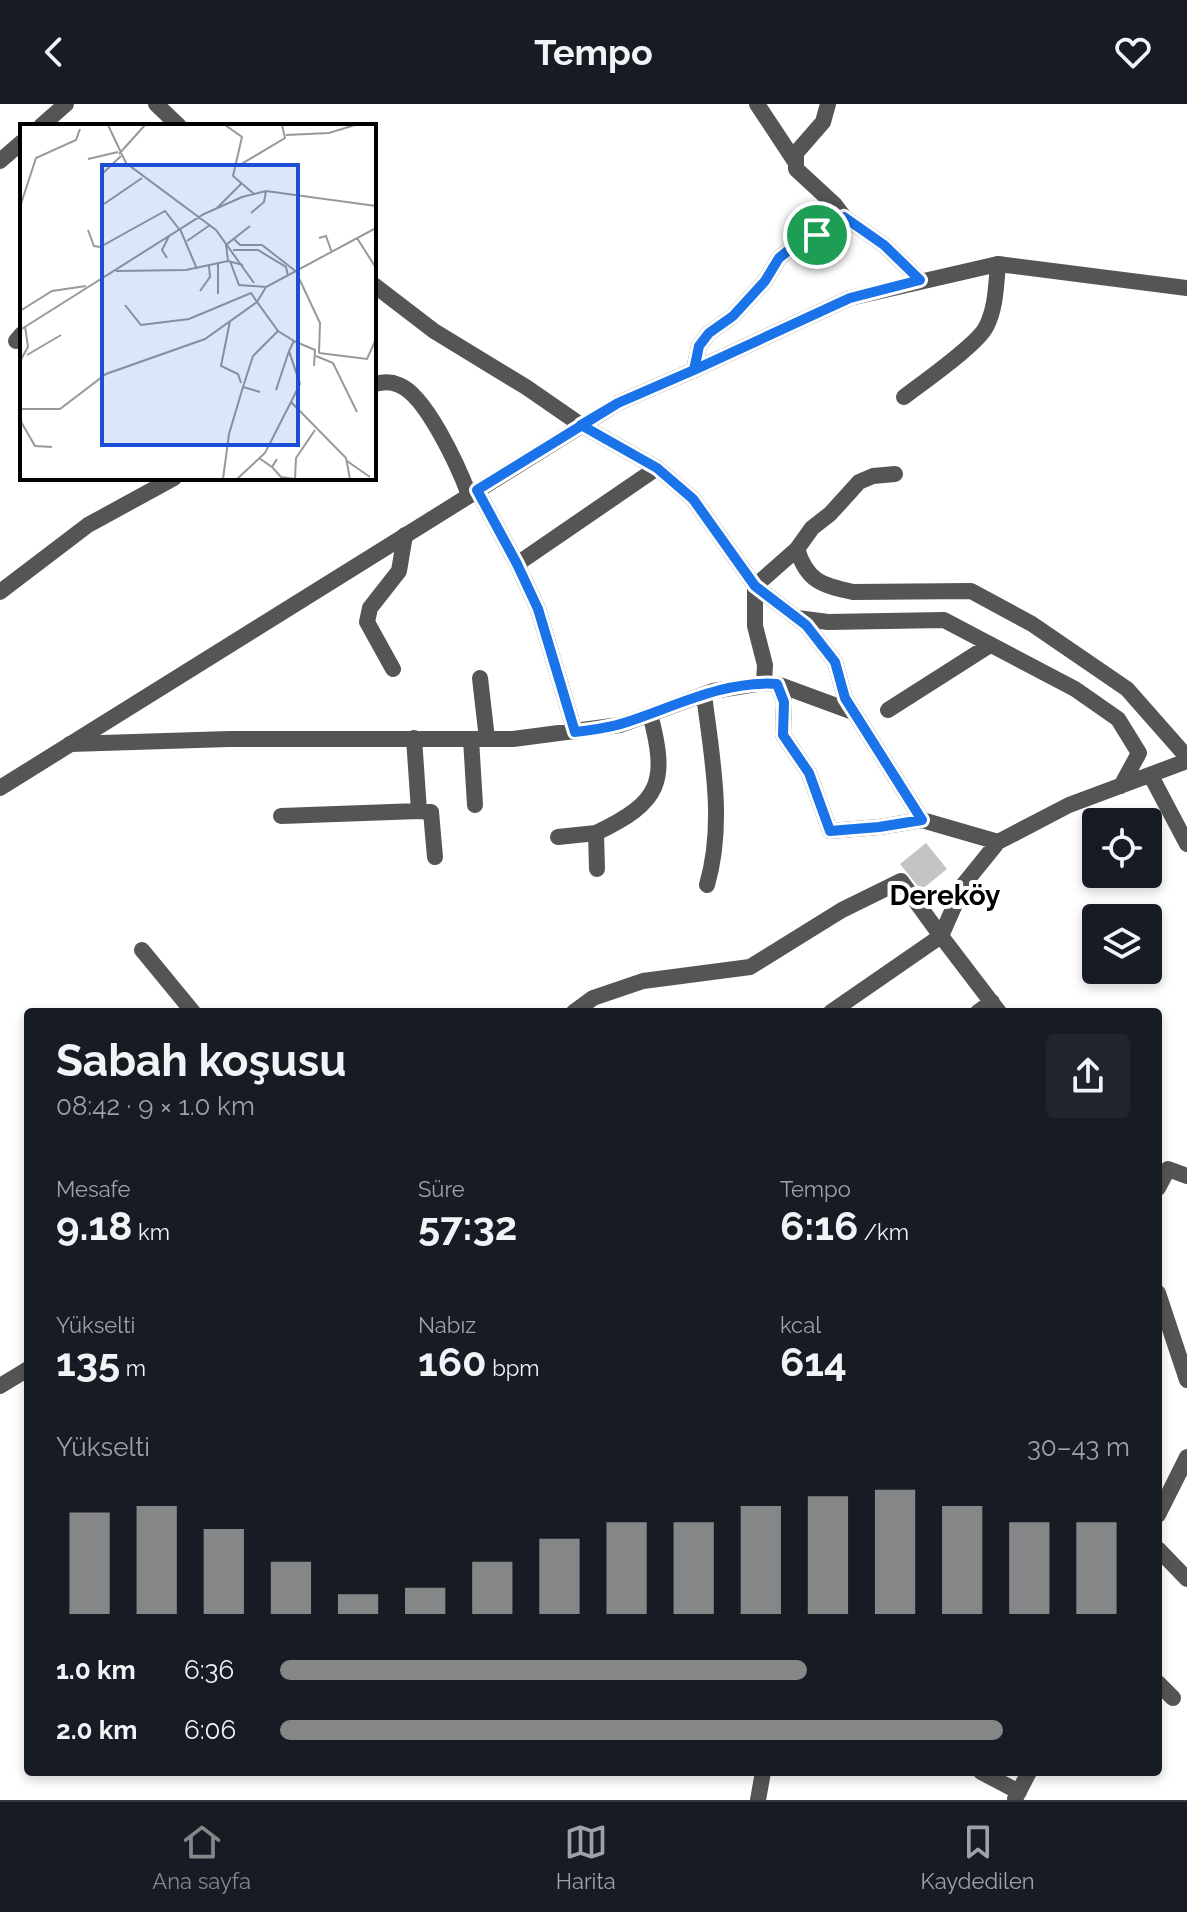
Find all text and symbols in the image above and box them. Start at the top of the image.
icon: back [32,30,76,74]
icon: heart [1111,30,1155,74]
text: Tempo [534,31,653,73]
inset map [20,124,376,480]
pin [783,201,851,269]
icon: arrive [795,213,839,257]
map controls [1082,808,1162,984]
button: locate [1082,808,1162,888]
district label: Dereköy [890,879,1001,912]
button: layers [1082,904,1162,984]
button: share [1046,1034,1130,1118]
text: Sabah koşusu [56,1035,346,1086]
text: 08:42 · 9 × 1.0 km [56,1091,255,1121]
text: Mesafe [56,1176,130,1202]
text: Süre [418,1176,465,1202]
text: Tempo [780,1176,851,1202]
text: 9.18 [56,1202,132,1249]
text: 57:32 [418,1202,517,1249]
text: 6:16 [780,1202,858,1249]
text: km [132,1219,170,1245]
text: /km [858,1219,909,1245]
text: Yükselti [56,1312,135,1338]
text: Nabız [418,1312,476,1338]
text: kcal [780,1312,821,1338]
text: 135 [56,1338,120,1385]
text: 160 [418,1338,487,1385]
text: 614 [780,1338,847,1385]
text: m [120,1355,146,1381]
text: bpm [487,1355,540,1381]
text: Yükselti [56,1432,150,1462]
text: 30–43 m [1027,1432,1130,1462]
text: 1.0 km [56,1655,136,1685]
text: 6:36 [184,1655,234,1685]
text: 2.0 km [56,1715,137,1745]
text: 6:06 [184,1715,236,1745]
tab: Ana sayfa [152,1820,251,1894]
tab: Harita [556,1820,616,1894]
tab: Kaydedilen [921,1820,1035,1894]

